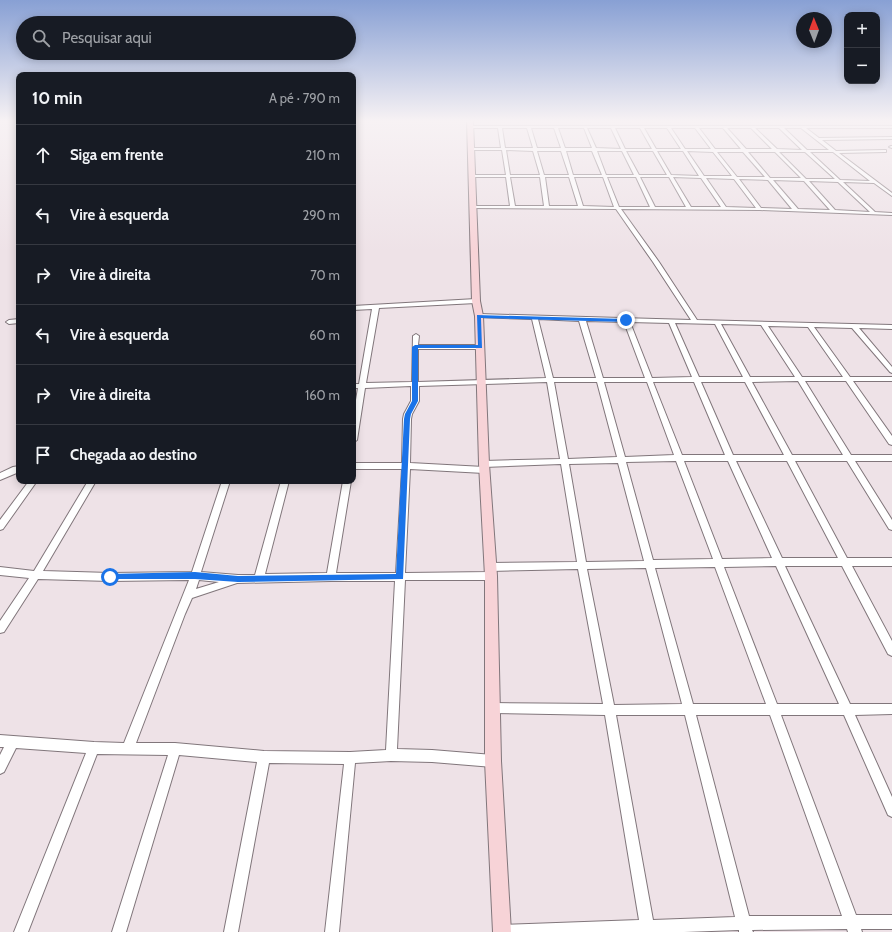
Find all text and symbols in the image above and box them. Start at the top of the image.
north arrow [796,12,832,48]
map controls [844,12,880,84]
button: + [844,12,880,48]
search box [16,16,356,60]
icon: search [30,27,52,49]
text: Pesquisar aqui [62,29,152,47]
button: − [844,48,880,84]
text: 10 min [32,88,82,108]
text: A pé · 790 m [269,90,340,106]
icon: ahead [32,144,54,166]
text: Siga em frente [70,146,163,164]
text: 210 m [306,147,340,163]
icon: left [32,204,54,226]
text: Vire à esquerda [70,206,169,224]
text: 290 m [302,207,340,223]
icon: right [32,264,54,286]
text: Vire à direita [70,266,151,284]
text: 70 m [310,267,340,283]
route end [617,311,635,329]
icon: left [32,324,54,346]
text: Vire à esquerda [70,326,169,344]
text: 60 m [309,327,340,343]
icon: right [32,384,54,406]
text: Vire à direita [70,386,151,404]
text: 160 m [305,387,340,403]
icon: arrive [32,444,54,466]
text: Chegada ao destino [70,446,197,464]
route start [101,568,119,586]

